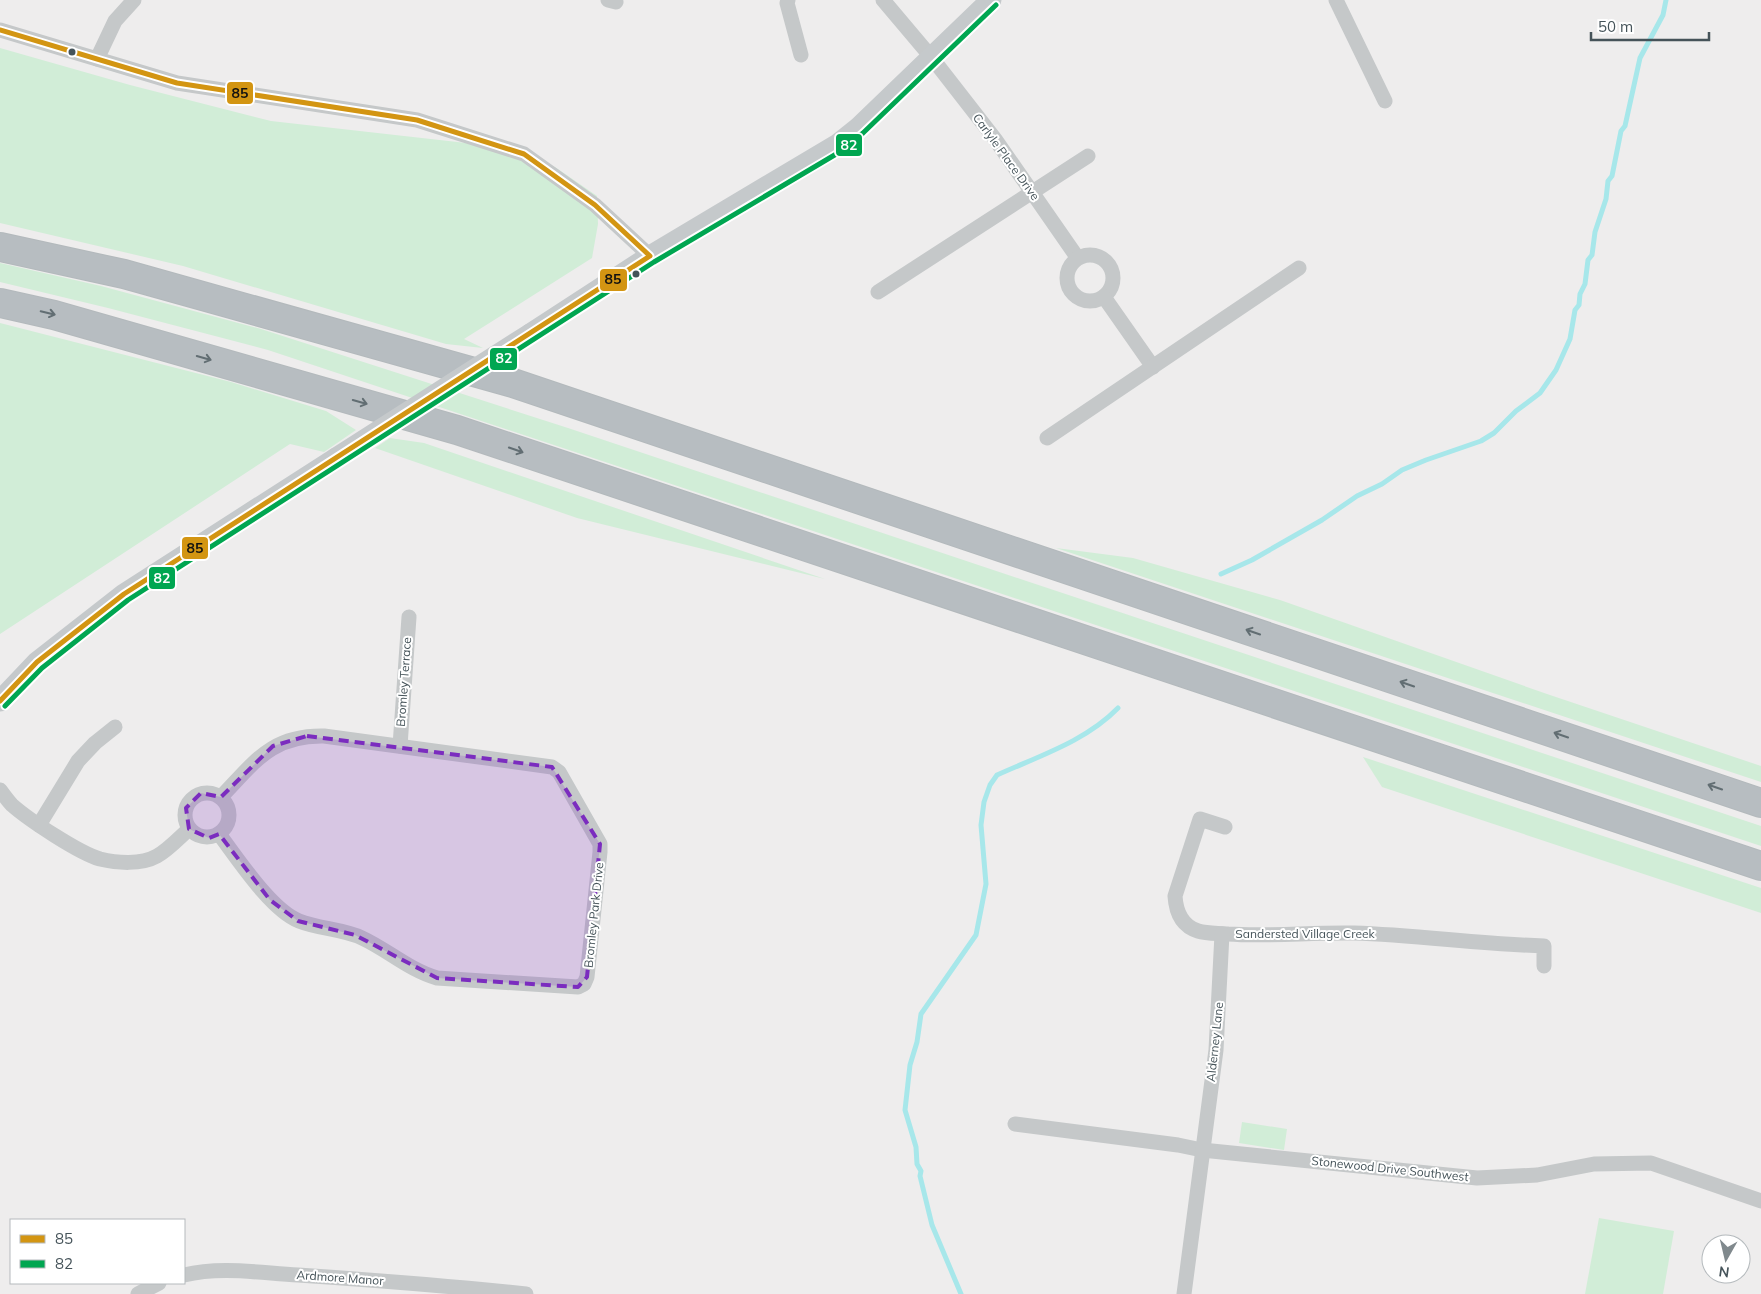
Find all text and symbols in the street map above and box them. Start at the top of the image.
scale bar [1591,10,1708,42]
text: 50 m [1598,17,1633,36]
unlabelled marker [67,47,77,57]
line badge: 85 [226,81,254,105]
text: 85 [232,84,248,102]
street label: Carlyle Place Drive [970,110,1043,203]
line badge: 82 [835,133,863,157]
text: 82 [841,136,857,154]
line badge: 85 [599,268,628,292]
unlabelled marker [631,269,641,279]
text: 85 [605,270,621,288]
one-way arrow [39,309,55,318]
line badge: 82 [489,347,518,371]
text: 82 [496,349,512,367]
one-way arrow [196,353,212,363]
one-way arrow [352,398,368,408]
one-way arrow [507,445,523,455]
line badge: 85 [181,536,209,560]
text: 85 [187,539,203,557]
line badge: 82 [148,566,176,590]
text: 82 [154,569,170,587]
one-way arrow [1245,627,1261,636]
street label: Bromley Terrace [393,637,414,727]
one-way arrow [1399,678,1415,688]
one-way arrow [1553,730,1569,740]
one-way arrow [1707,782,1723,791]
street label: Bromley Park Drive [581,861,607,968]
street label: Sandersted Village Creek [1235,926,1376,941]
street label: Alderney Lane [1203,1001,1226,1083]
street label: Stonewood Drive Southwest [1311,1153,1469,1184]
legend [10,1219,185,1284]
text: 85 [55,1229,73,1248]
north arrow [1701,1234,1751,1284]
text: 82 [55,1254,73,1273]
text: N [1718,1262,1731,1282]
street label: Ardmore Manor [296,1267,385,1288]

